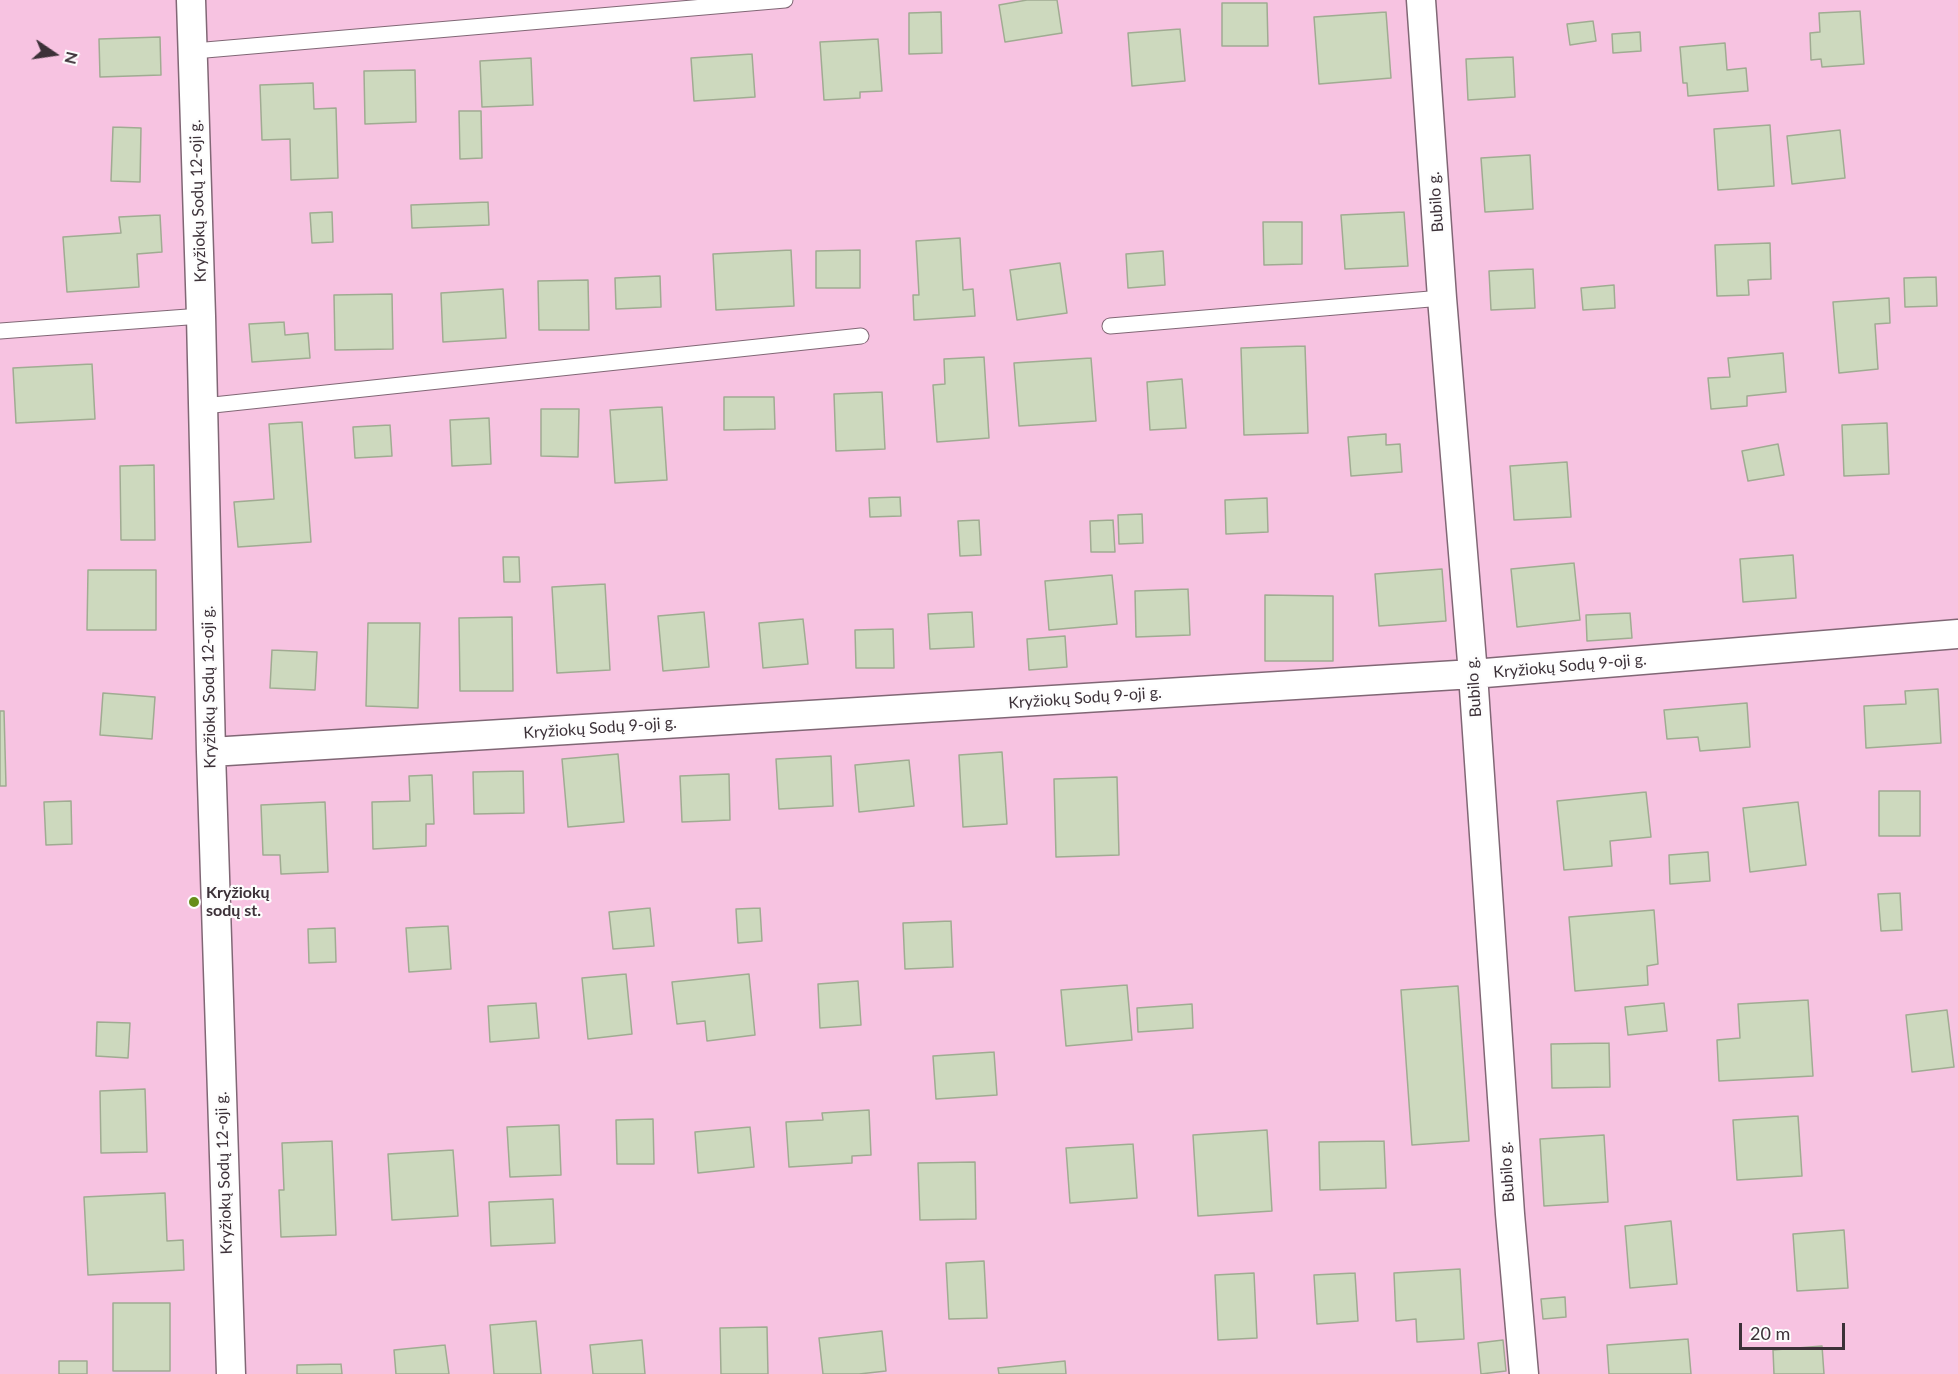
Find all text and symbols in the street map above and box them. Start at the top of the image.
north arrow [24,24,84,84]
text: N [61,50,83,66]
street label: Kryžiokų Sodų 12-oji g. [186,119,210,283]
street label: Bubilo g. [1424,171,1448,233]
street label: Kryžiokų Sodų 12-oji g. [198,605,220,769]
street label: Kryžiokų Sodų 9-oji g. [1493,650,1647,682]
street label: Bubilo g. [1462,656,1486,718]
street label: Kryžiokų Sodų 9-oji g. [1008,683,1162,713]
street label: Kryžiokų Sodų 9-oji g. [523,713,677,743]
place label: Kryžiokų sodų st. [206,883,270,921]
marker: Kryžiokų sodų st. [187,895,201,909]
street label: Kryžiokų Sodų 12-oji g. [212,1091,236,1255]
street label: Bubilo g. [1495,1141,1519,1203]
scale bar [1742,1311,1848,1349]
text: 20 m [1750,1322,1790,1344]

